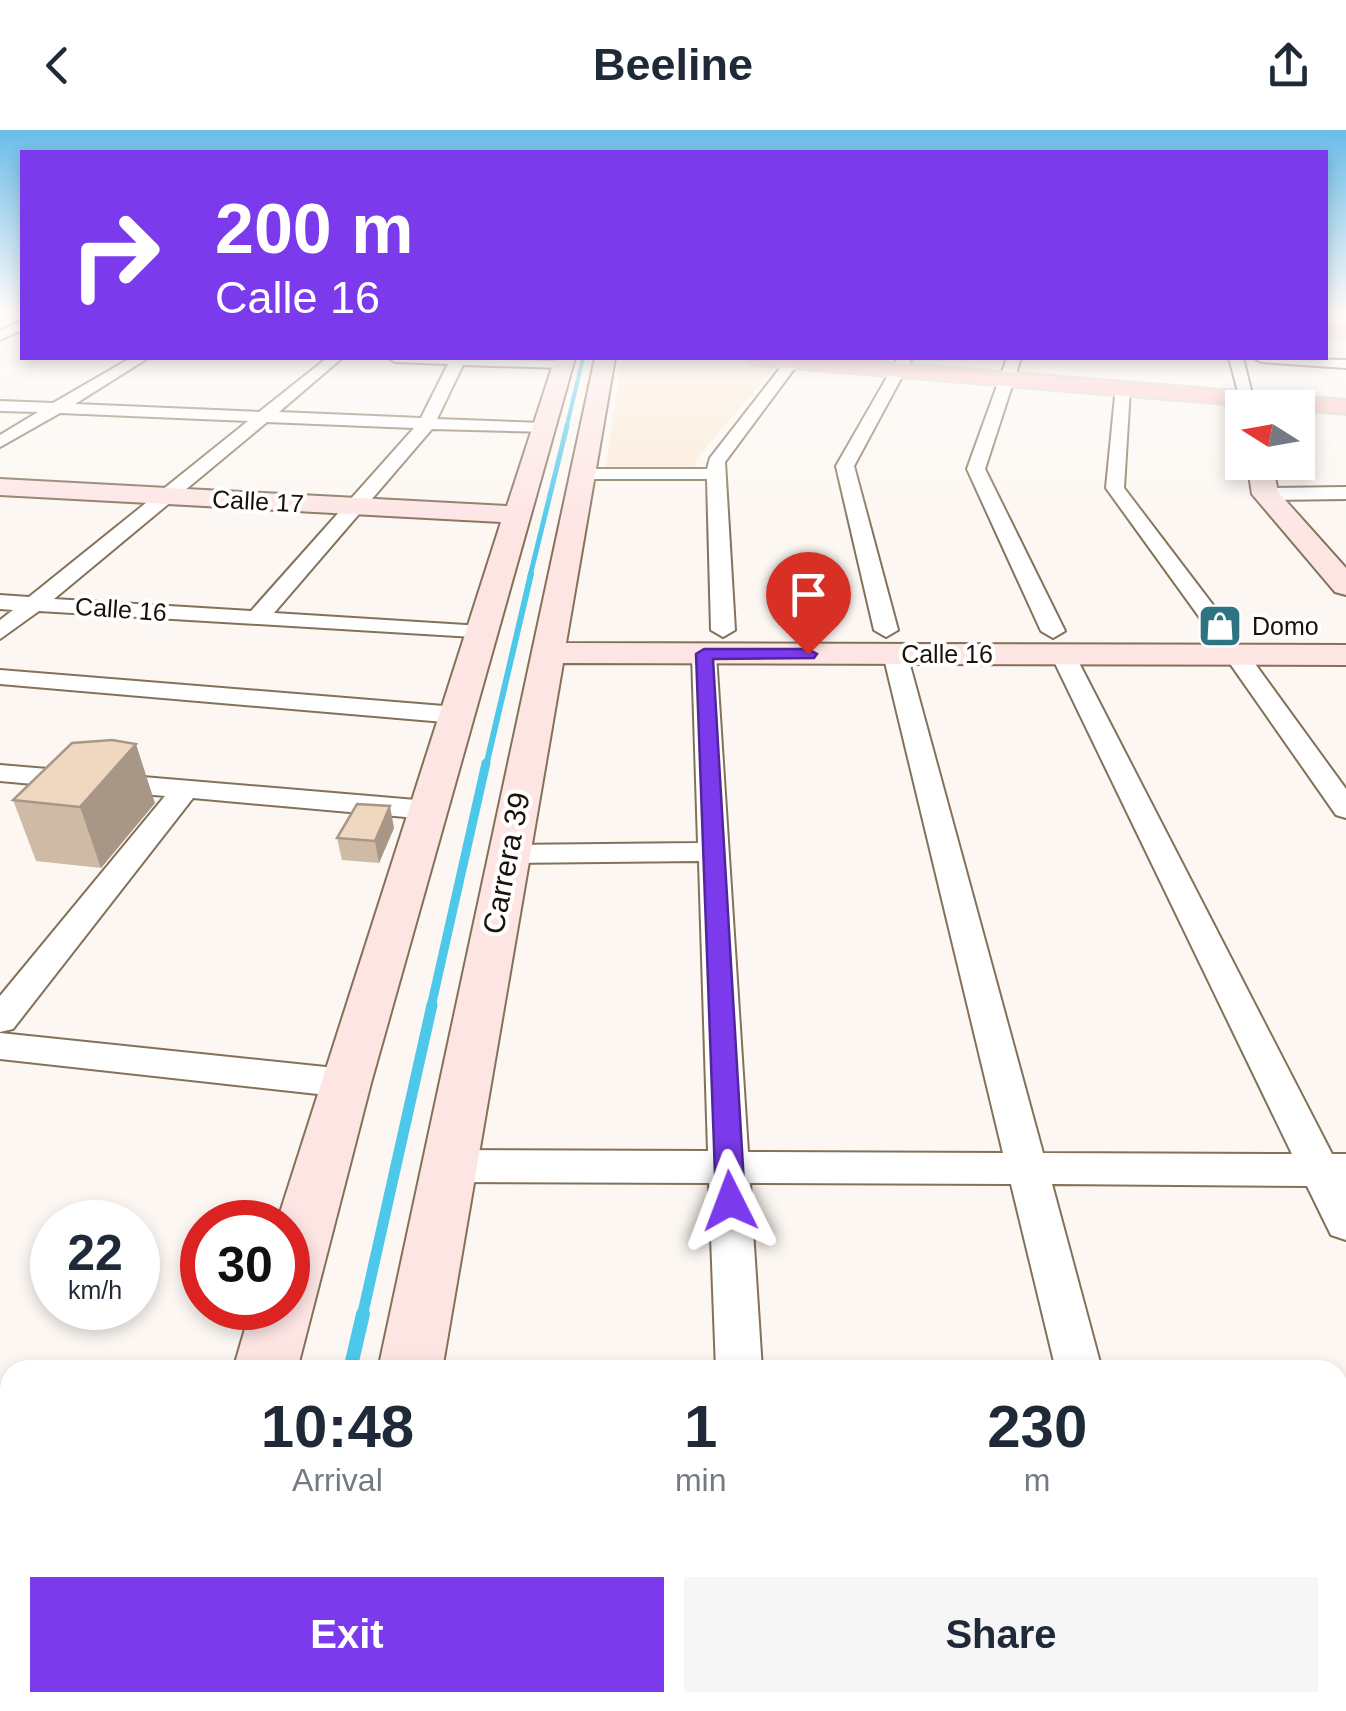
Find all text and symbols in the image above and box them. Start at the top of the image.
icon: back [30,38,85,93]
icon: share [1261,38,1316,93]
text: Beeline [593,39,753,90]
icon: right [50,190,180,320]
text: 200 m [215,190,413,268]
text: Calle 16 [215,272,380,323]
north arrow [1225,390,1315,480]
map controls [1225,390,1315,480]
street label: Calle 17 [211,485,305,517]
pin [766,552,851,655]
icon: arrive [781,567,836,622]
street label: Calle 16 [74,592,168,626]
shop icon: Domo [1197,603,1243,649]
place label: Domo [1252,612,1319,640]
street label: Calle 16 [901,640,993,668]
street label: Carrera 39 [476,789,536,937]
position arrow [678,1149,782,1253]
speed limit sign: 30 [180,1200,310,1330]
text: 22 [67,1225,123,1281]
text: km/h [68,1276,122,1304]
text: 10:48 [261,1393,414,1460]
text: 1 [684,1393,717,1460]
text: 230 [987,1393,1087,1460]
text: Arrival [292,1462,383,1498]
text: min [675,1462,726,1498]
text: m [1024,1462,1051,1498]
button: Exit [30,1577,664,1692]
button: Share [684,1577,1318,1692]

